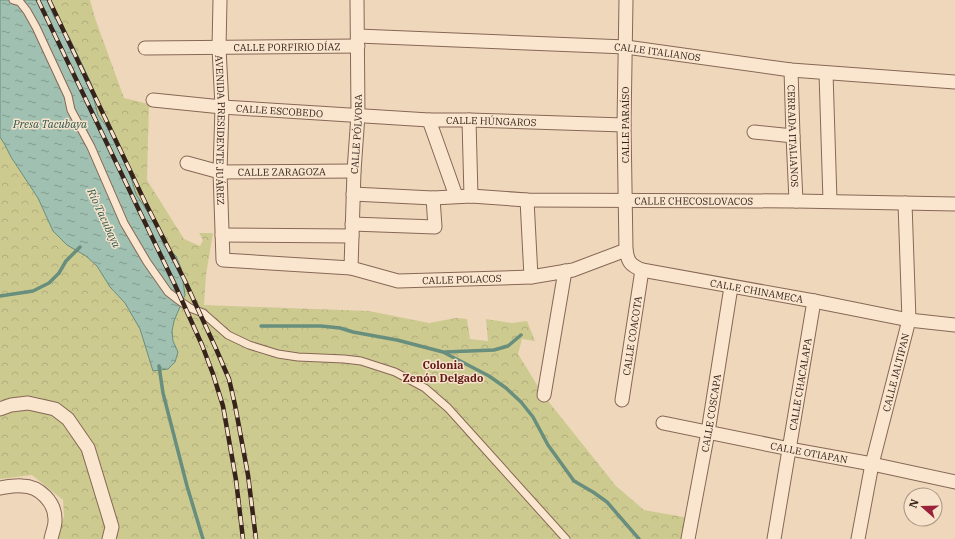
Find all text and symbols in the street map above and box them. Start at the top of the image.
street label: CALLE PORFIRIO DÍAZ [233,40,341,54]
street label: CALLE ITALIANOS [614,40,702,64]
street label: AVENIDA PRESIDENTE JUÁREZ [213,55,229,205]
street label: CERRADA ITALIANOS [785,84,802,188]
street label: CALLE PARAÍSO [619,87,632,163]
street label: CALLE PÓLVORA [347,94,365,174]
street label: CALLE ESCOBEDO [236,101,323,120]
street label: CALLE HÚNGAROS [446,114,537,129]
water label: Presa Tacubaya [12,117,87,131]
street label: CALLE ZARAGOZA [238,165,326,178]
water label: Río Tacubaya [84,185,124,250]
street label: CALLE CHECOSLOVACOS [634,194,753,207]
street label: CALLE POLACOS [422,271,502,287]
street label: CALLE CHINAMECA [709,276,805,305]
street label: CALLE COACOTA [619,295,644,376]
street label: CALLE JALTIPAN [879,331,912,413]
street label: CALLE CHACALAPA [786,337,814,431]
district label: Colonia Zenón Delgado [403,358,483,385]
street label: CALLE COSCAPA [698,373,724,453]
street label: CALLE OTIAPAN [769,439,849,466]
north arrow [903,487,943,527]
text: N [906,497,922,510]

